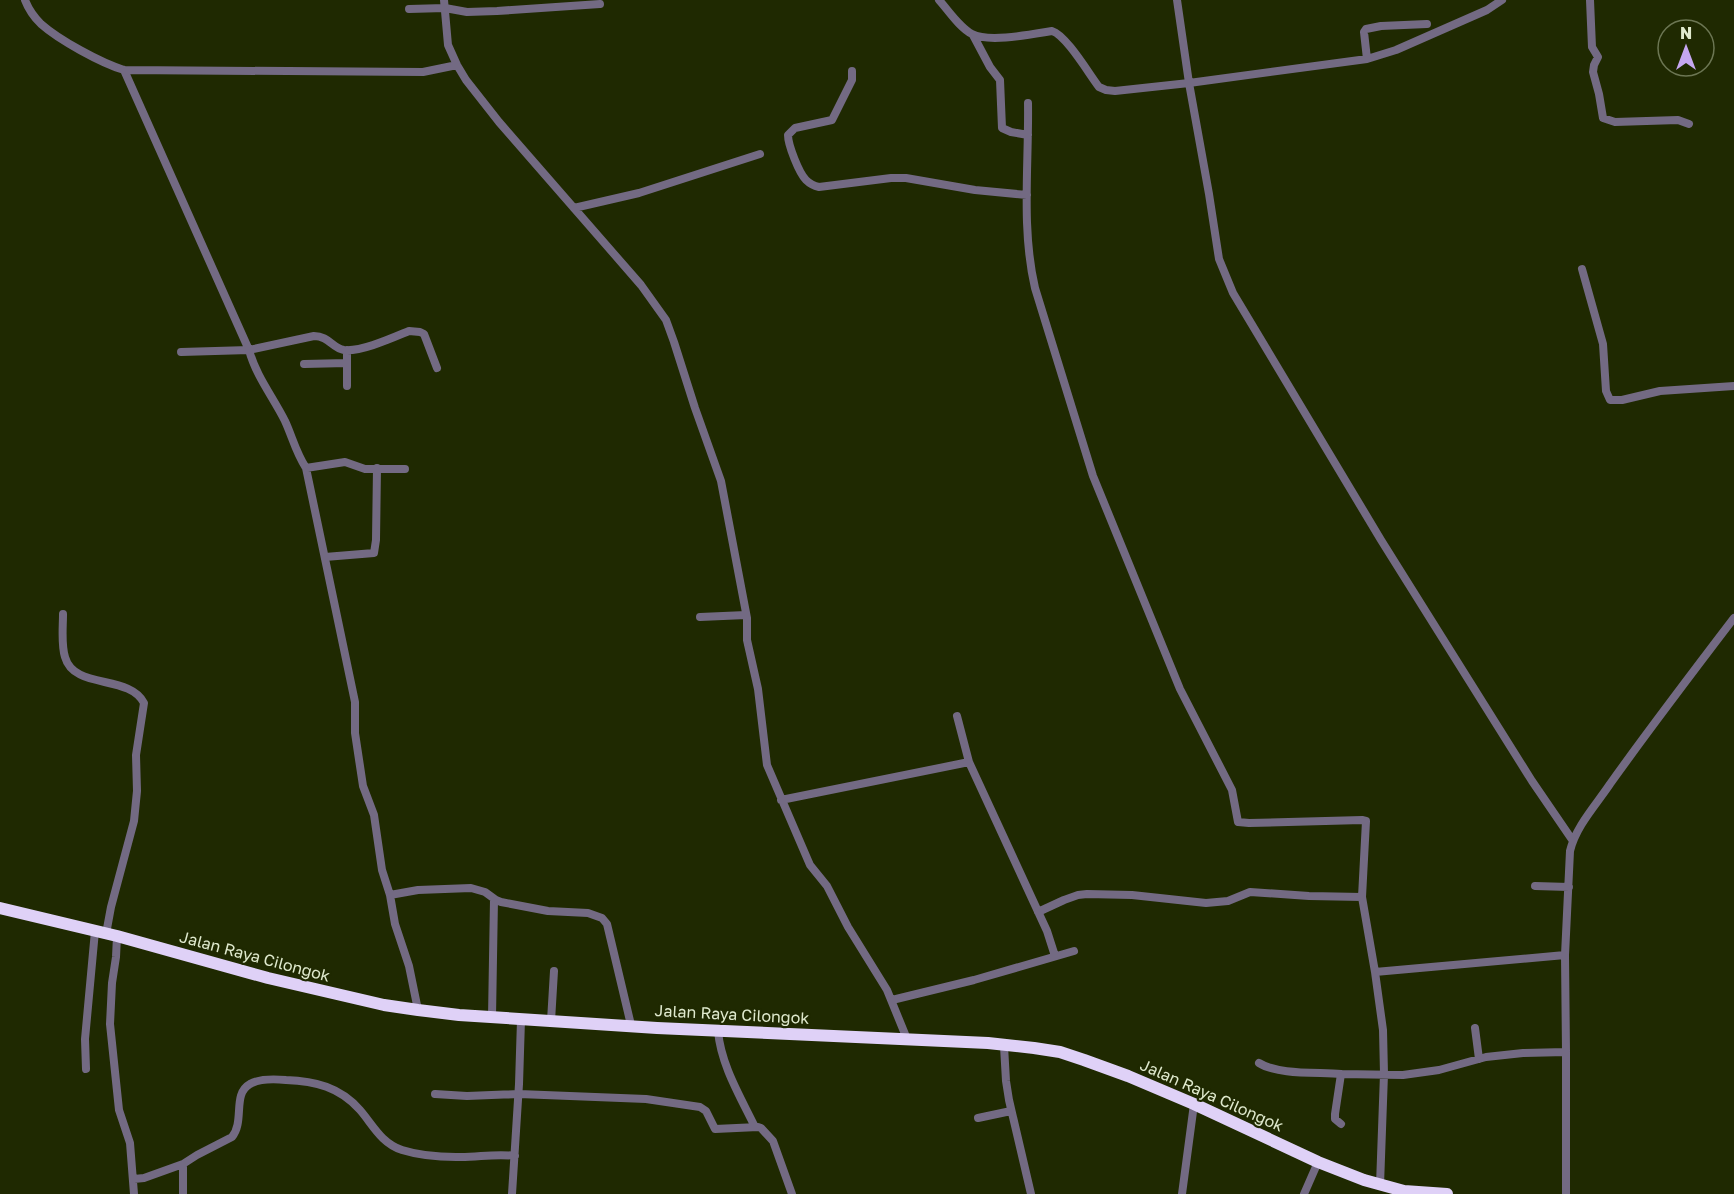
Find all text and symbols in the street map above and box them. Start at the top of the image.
north arrow [1656,18,1716,78]
text: N [1680,23,1692,43]
street label: Jalan Raya Cilongok [178,926,332,986]
street label: Jalan Raya Cilongok [654,1000,810,1028]
street label: Jalan Raya Cilongok [1137,1054,1287,1136]

